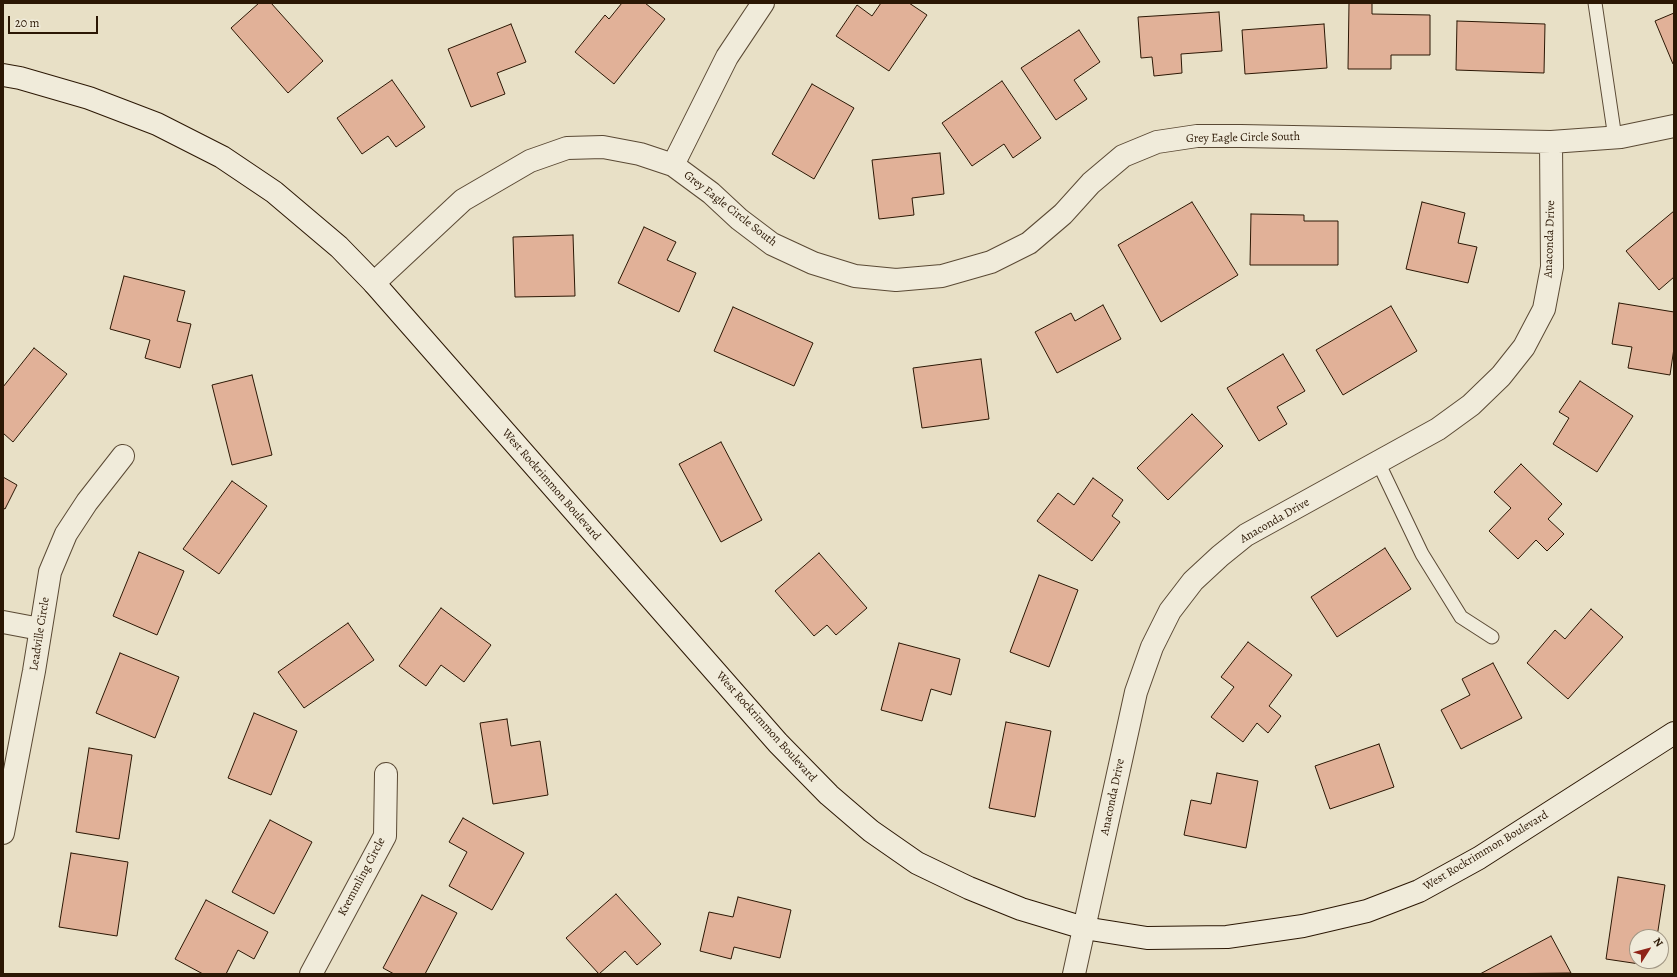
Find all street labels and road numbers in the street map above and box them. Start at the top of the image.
street label: Grey Eagle Circle South [1186,130,1300,146]
street label: Grey Eagle Circle South [681,168,779,250]
street label: Anaconda Drive [1541,200,1559,278]
street label: West Rockrimmon Boulevard [499,426,603,544]
street label: Anaconda Drive [1238,495,1312,547]
street label: Leadville Circle [27,596,53,672]
street label: West Rockrimmon Boulevard [713,669,819,785]
street label: Anaconda Drive [1098,757,1128,837]
street label: West Rockrimmon Boulevard [1421,808,1551,894]
street label: Kremmling Circle [335,835,389,919]

